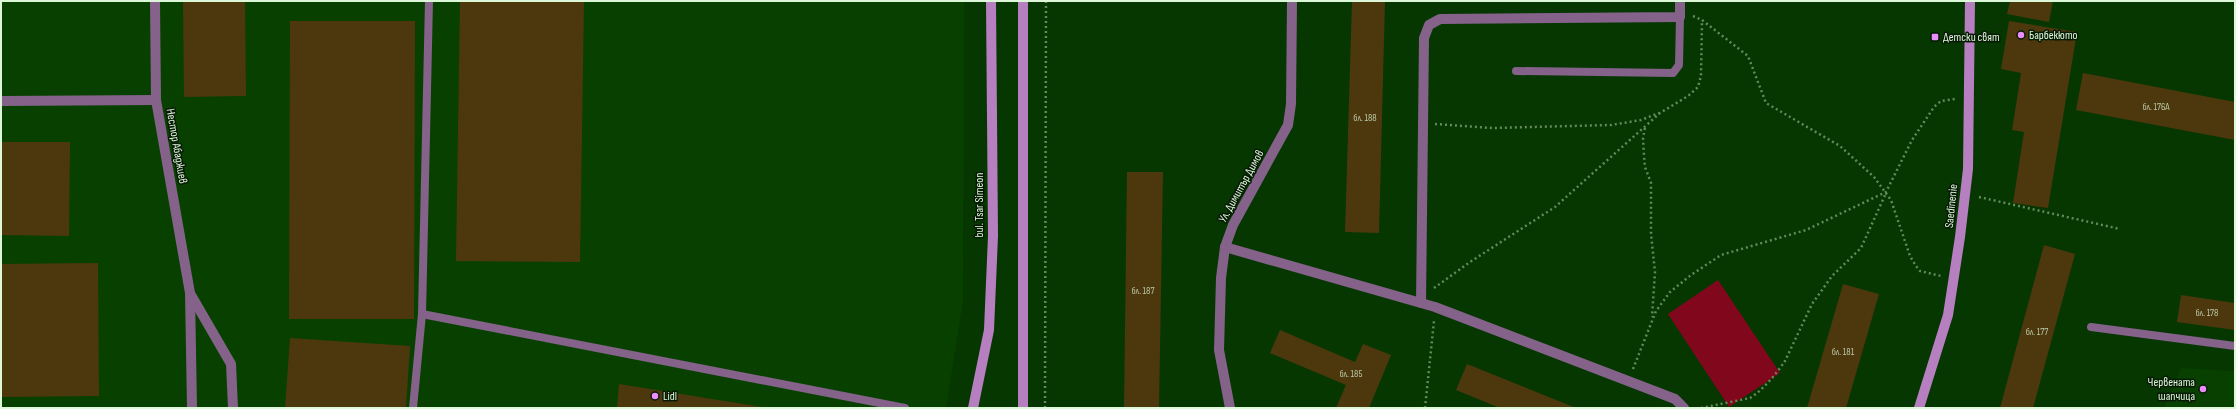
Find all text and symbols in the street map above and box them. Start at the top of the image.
place label: Барбекюто [2029,28,2078,43]
place label: Детски свят [1943,30,2000,45]
marker: Барбекюто [2016,30,2026,40]
marker: Детски свят [1930,32,1940,42]
house number: бл. 176А [2142,101,2170,113]
street label: Нестор Абаджиев [163,107,190,185]
house number: бл. 188 [1353,112,1377,124]
street label: Ул. Димитър Димов [1215,147,1268,225]
street label: bul. Tsar Simeon [972,173,987,237]
street label: Saedinenie [1942,183,1961,229]
house number: бл. 187 [1132,285,1154,297]
house number: бл. 178 [2196,307,2218,319]
house number: бл. 177 [2026,326,2048,338]
house number: бл. 181 [1832,346,1855,358]
house number: бл. 185 [1340,368,1363,380]
place label: Червената шапчица [2148,375,2195,404]
marker: Червената шапчица [2198,384,2208,394]
place label: Lidl [663,389,677,404]
marker: Lidl [650,391,660,401]

